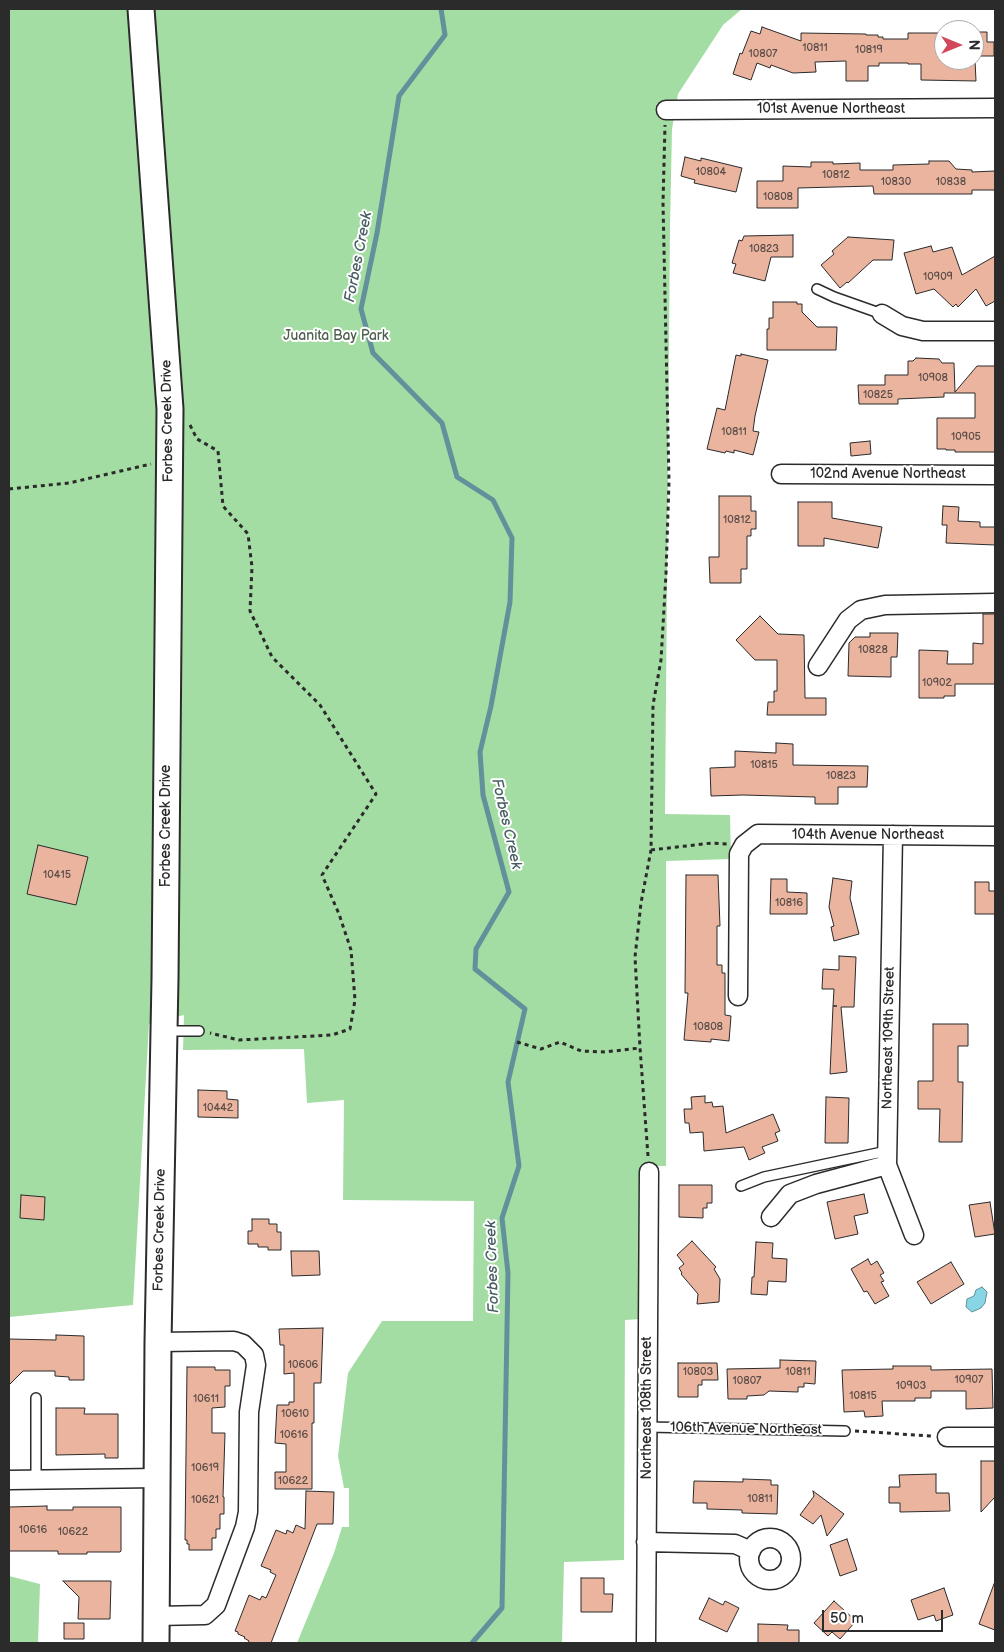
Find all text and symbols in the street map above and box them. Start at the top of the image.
north arrow [934,20,984,70]
text: N [965,40,982,50]
house number: 10811 [802,41,828,55]
house number: 10819 [855,43,883,57]
house number: 10807 [748,47,778,61]
street label: 101st Avenue Northeast [757,101,905,117]
house number: 10804 [696,165,726,179]
house number: 10812 [822,168,850,182]
house number: 10830 [881,175,911,189]
house number: 10838 [936,175,966,189]
house number: 10808 [763,190,793,204]
water label: Forbes Creek [341,210,377,304]
house number: 10823 [749,242,779,256]
house number: 10909 [923,270,953,284]
park label: Juanita Bay Park [283,328,389,344]
street label: Forbes Creek Drive [159,360,177,482]
house number: 10908 [918,371,948,385]
house number: 10825 [863,388,893,402]
house number: 10811 [721,425,747,439]
house number: 10905 [951,430,981,444]
street label: 102nd Avenue Northeast [810,466,966,482]
house number: 10812 [723,513,751,527]
house number: 10828 [858,643,888,657]
house number: 10902 [922,676,952,690]
house number: 10815 [750,758,778,772]
street label: Forbes Creek Drive [158,765,174,887]
house number: 10823 [826,769,856,783]
water label: Forbes Creek [487,777,525,871]
street label: 104th Avenue Northeast [792,827,944,843]
house number: 10415 [43,868,71,882]
house number: 10816 [775,896,803,910]
street label: Northeast 109th Street [879,966,899,1110]
house number: 10808 [693,1020,723,1034]
house number: 10442 [203,1101,233,1115]
street label: Forbes Creek Drive [151,1169,169,1291]
water label: Forbes Creek [482,1221,504,1313]
street label: Northeast 108th Street [639,1336,655,1480]
house number: 10606 [288,1358,318,1372]
house number: 10803 [683,1365,713,1379]
house number: 10811 [785,1365,811,1379]
house number: 10907 [955,1373,983,1387]
house number: 10807 [732,1374,762,1388]
house number: 10903 [896,1379,926,1393]
house number: 10815 [849,1389,877,1403]
house number: 10611 [193,1392,219,1406]
house number: 10610 [281,1407,309,1421]
street label: 106th Avenue Northeast [670,1419,822,1439]
house number: 10616 [280,1428,308,1442]
house number: 10619 [191,1461,219,1475]
house number: 10622 [278,1474,308,1488]
house number: 10811 [747,1492,773,1506]
house number: 10621 [191,1493,219,1507]
house number: 10616 [19,1523,47,1537]
house number: 10622 [58,1525,88,1539]
scale bar [824,1600,945,1632]
text: 50 m [830,1609,864,1628]

